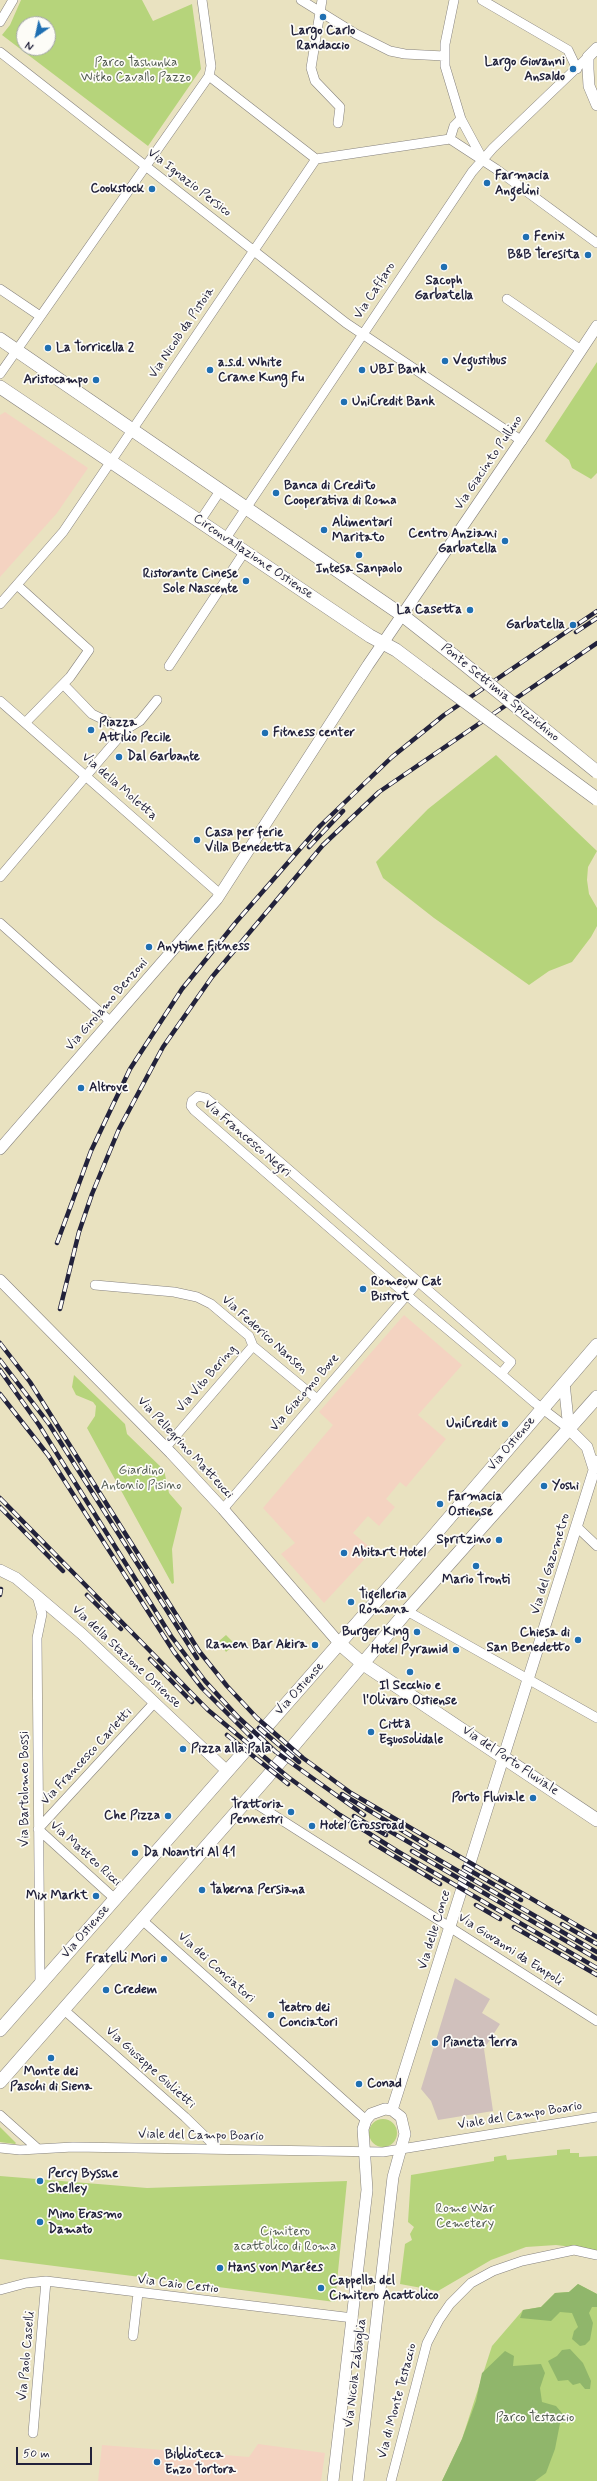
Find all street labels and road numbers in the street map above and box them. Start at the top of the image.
street label: Via Ignazio Persico [144,145,234,221]
street label: Via Caffaro [351,260,399,322]
street label: Via Nicolò da Pistoia [146,284,218,382]
street label: Via Giacinto Pullino [452,413,526,513]
street label: Circonvallazione Ostiense [190,511,316,603]
street label: Ponte Settimia Spizzichino [438,640,562,746]
street label: Via della Moletta [78,750,160,824]
street label: Via Girolamo Benzoni [63,956,151,1054]
street label: Via Francesco Negri [200,1097,294,1181]
street label: Via Federico Nansen [218,1292,310,1378]
street label: Via Vito Bering [173,1342,241,1416]
street label: Via Giacomo Bove [267,1351,343,1435]
street label: Via Pellegrino Matteucci [134,1394,236,1502]
street label: Via Ostiense [485,1414,539,1474]
street label: Via del Gazometro [528,1512,574,1616]
street label: Via della Stazione Ostiense [68,1602,184,1712]
street label: Via Ostiense [272,1659,328,1719]
street label: Via Francesco Carletti [38,1705,136,1809]
street label: Via del Porto Fluviale [459,1723,561,1799]
street label: Via Bartolomeo Bossi [17,1731,33,1847]
street label: Via Matteo Ricci [46,1818,124,1890]
street label: Via delle Conce [416,1888,454,1972]
street label: Via Ostiense [58,1902,114,1962]
street label: Via Giovanni da Empoli [454,1910,566,1990]
street label: Via dei Conciatori [174,1929,258,2007]
street label: Via Giuseppe Giulietti [102,2024,198,2112]
street label: Viale del Campo Boario [457,2098,583,2134]
street label: Viale del Campo Boario [138,2127,264,2145]
street label: Via Caio Cestio [137,2272,219,2298]
street label: Via Paolo Caselli [15,2310,39,2402]
street label: Via Nicola Zabaglia [342,2318,370,2428]
street label: Via di Monte Testaccio [375,2342,421,2460]

